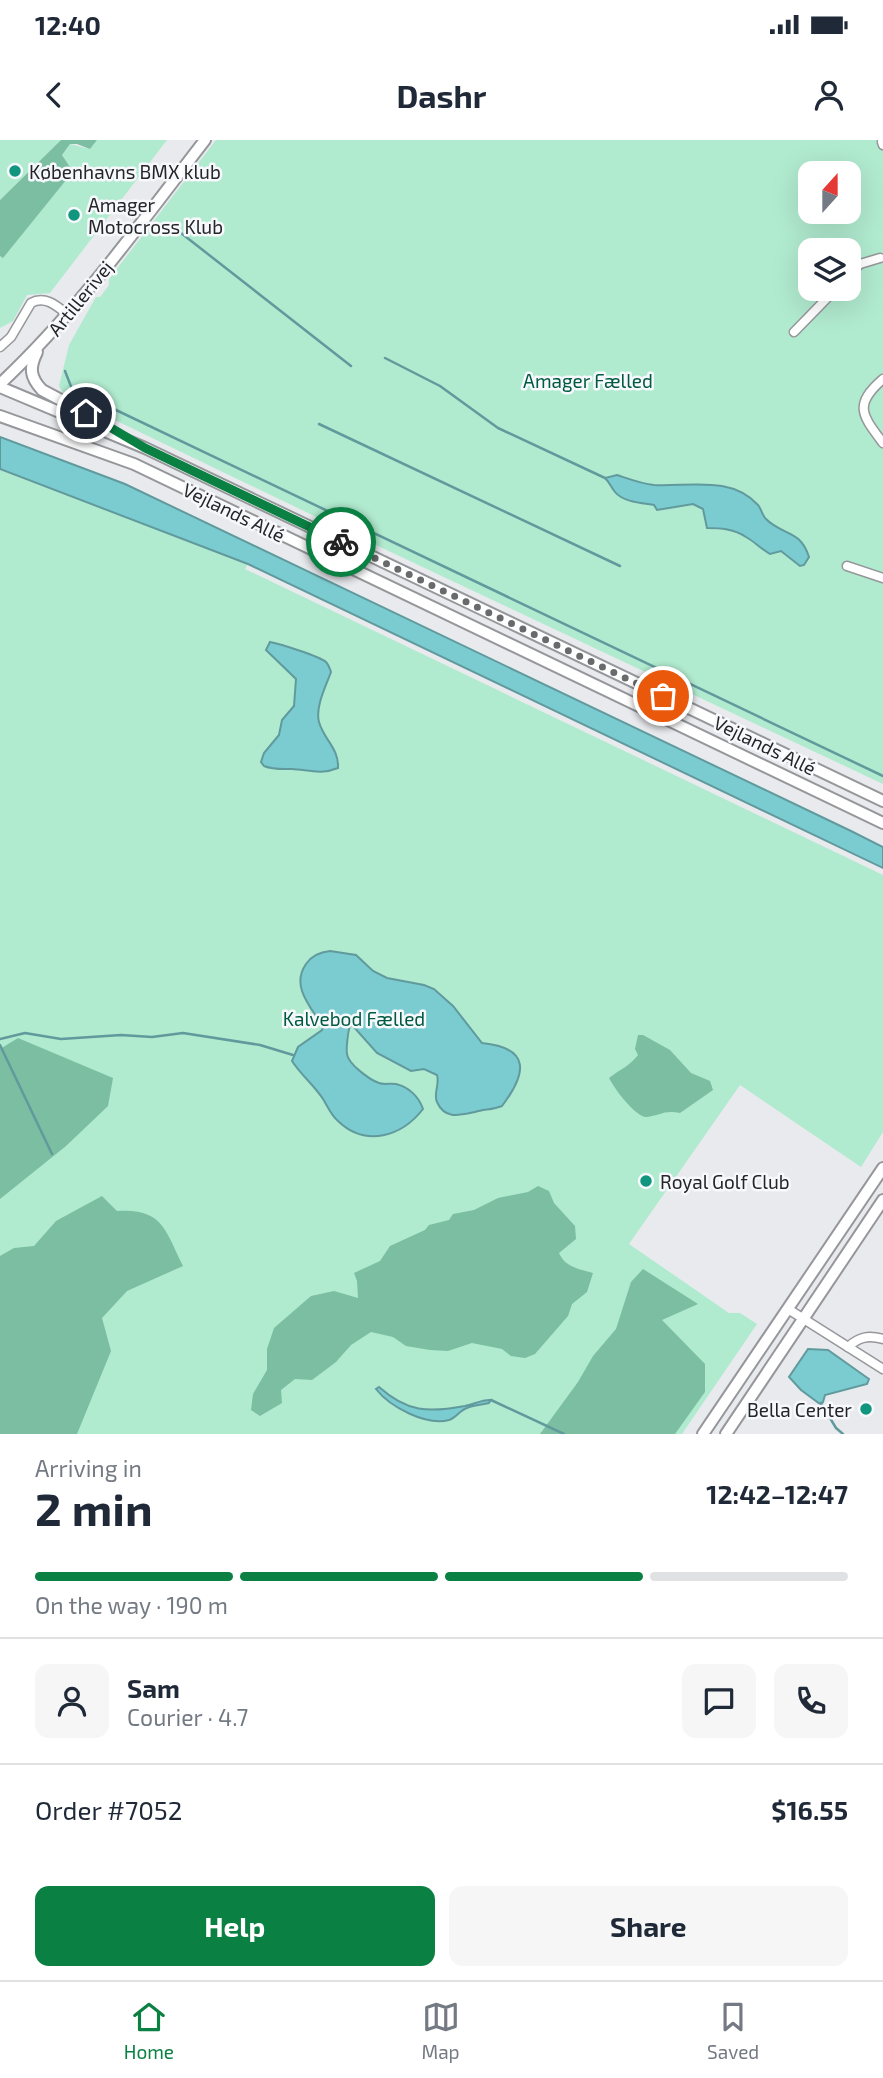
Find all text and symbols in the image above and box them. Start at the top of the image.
text: 12:40 [35,9,101,40]
icon: back [35,76,73,114]
text: Dashr [397,76,486,114]
icon: person [810,76,848,114]
place label: Københavns BMX klub [29,160,221,183]
north arrow [798,161,861,224]
map controls [798,161,861,301]
marker: Københavns BMX klub [7,163,23,179]
place label: Amager Motocross Klub [88,193,223,238]
marker: Amager Motocross Klub [66,207,82,223]
button: layers [798,238,861,301]
street label: Artillerivej [43,256,117,340]
park label: Amager Fælled [523,369,653,392]
pin [56,383,116,443]
icon: home [67,394,105,432]
street label: Vejlands Allé [179,477,289,547]
courier [306,507,376,577]
icon: bike [322,523,360,561]
pin [633,666,693,726]
icon: bag [644,677,682,715]
street label: Vejlands Allé [710,710,820,780]
park label: Kalvebod Fælled [283,1007,425,1030]
place label: Royal Golf Club [660,1170,790,1193]
marker: Royal Golf Club [638,1173,654,1189]
place label: Bella Center [747,1398,852,1421]
marker: Bella Center [858,1401,874,1417]
text: Arriving in [35,1454,142,1482]
text: 12:42–12:47 [706,1478,848,1509]
text: 2 min [35,1480,153,1535]
text: On the way · 190 m [35,1591,228,1619]
button: person [35,1664,109,1738]
button: chat [682,1664,756,1738]
button: phone [774,1664,848,1738]
text: Sam [127,1672,180,1703]
text: Courier · 4.7 [127,1703,248,1731]
text: Order #7052 [35,1794,182,1825]
text: $16.55 [771,1794,848,1825]
button: Help [35,1886,435,1966]
button: Share [449,1886,848,1966]
tab: Home [124,1998,174,2063]
tab: Map [422,1998,460,2063]
tab: Saved [707,1998,759,2063]

